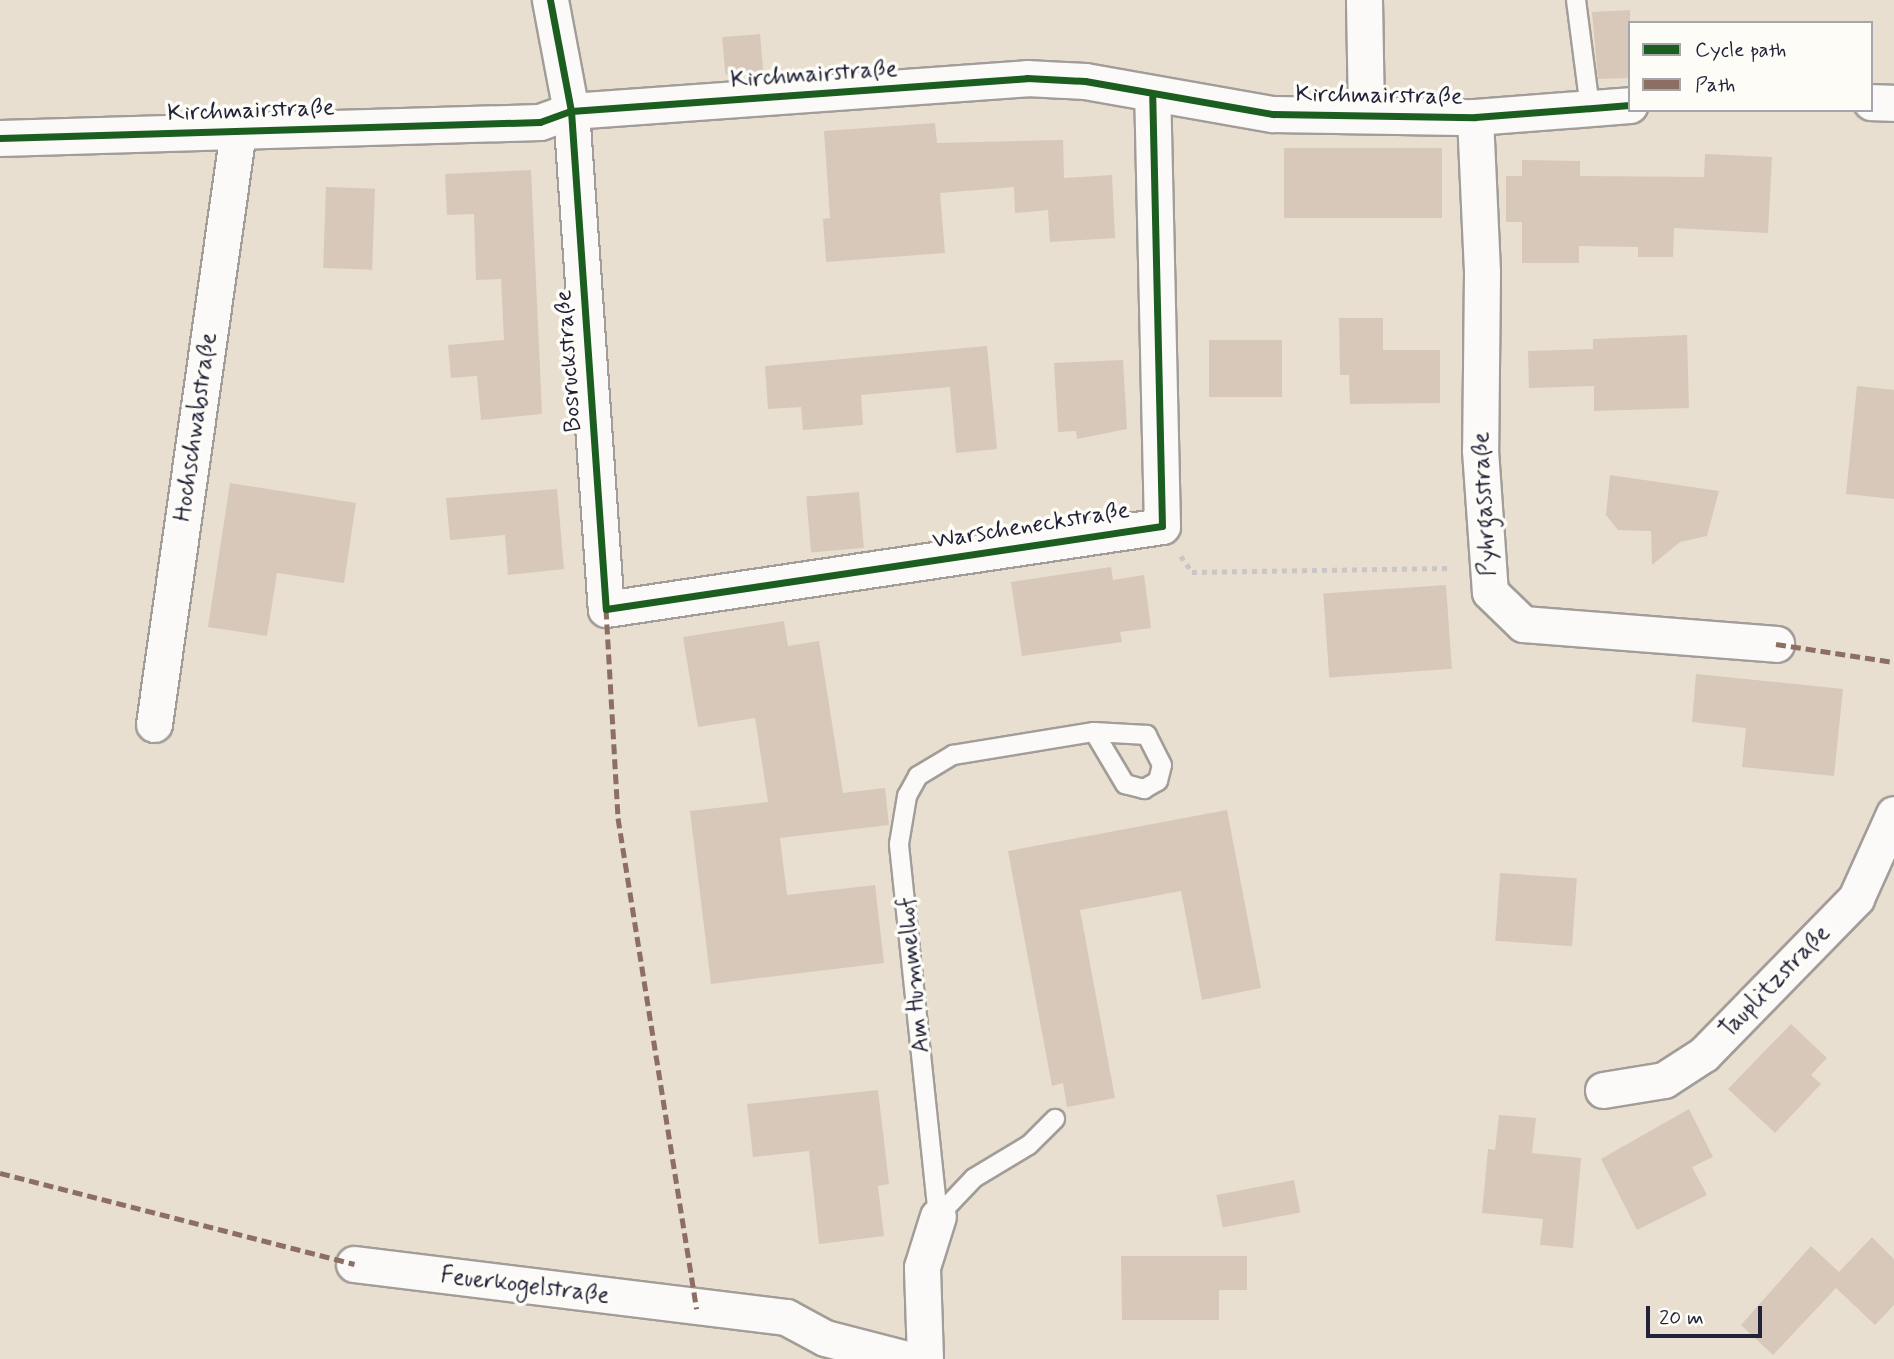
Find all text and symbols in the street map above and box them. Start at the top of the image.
legend [1628,21,1873,112]
text: Cycle path [1695,36,1786,64]
street label: Kirchmairstraße [730,55,898,95]
text: Path [1695,71,1735,99]
street label: Kirchmairstraße [1295,80,1463,112]
street label: Kirchmairstraße [167,94,335,128]
street label: Bosruckstraße [550,289,588,433]
street label: Hochschwabstraße [168,331,224,523]
street label: Pyhrgasstraße [1467,431,1503,577]
street label: Warscheneckstraße [931,496,1131,556]
street label: Am Hummelhof [891,892,937,1058]
street label: Tauplitzstraße [1714,919,1836,1045]
street label: Feuerkogelstraße [439,1261,611,1311]
scale bar [1649,1292,1764,1336]
text: 20 m [1659,1304,1704,1332]

